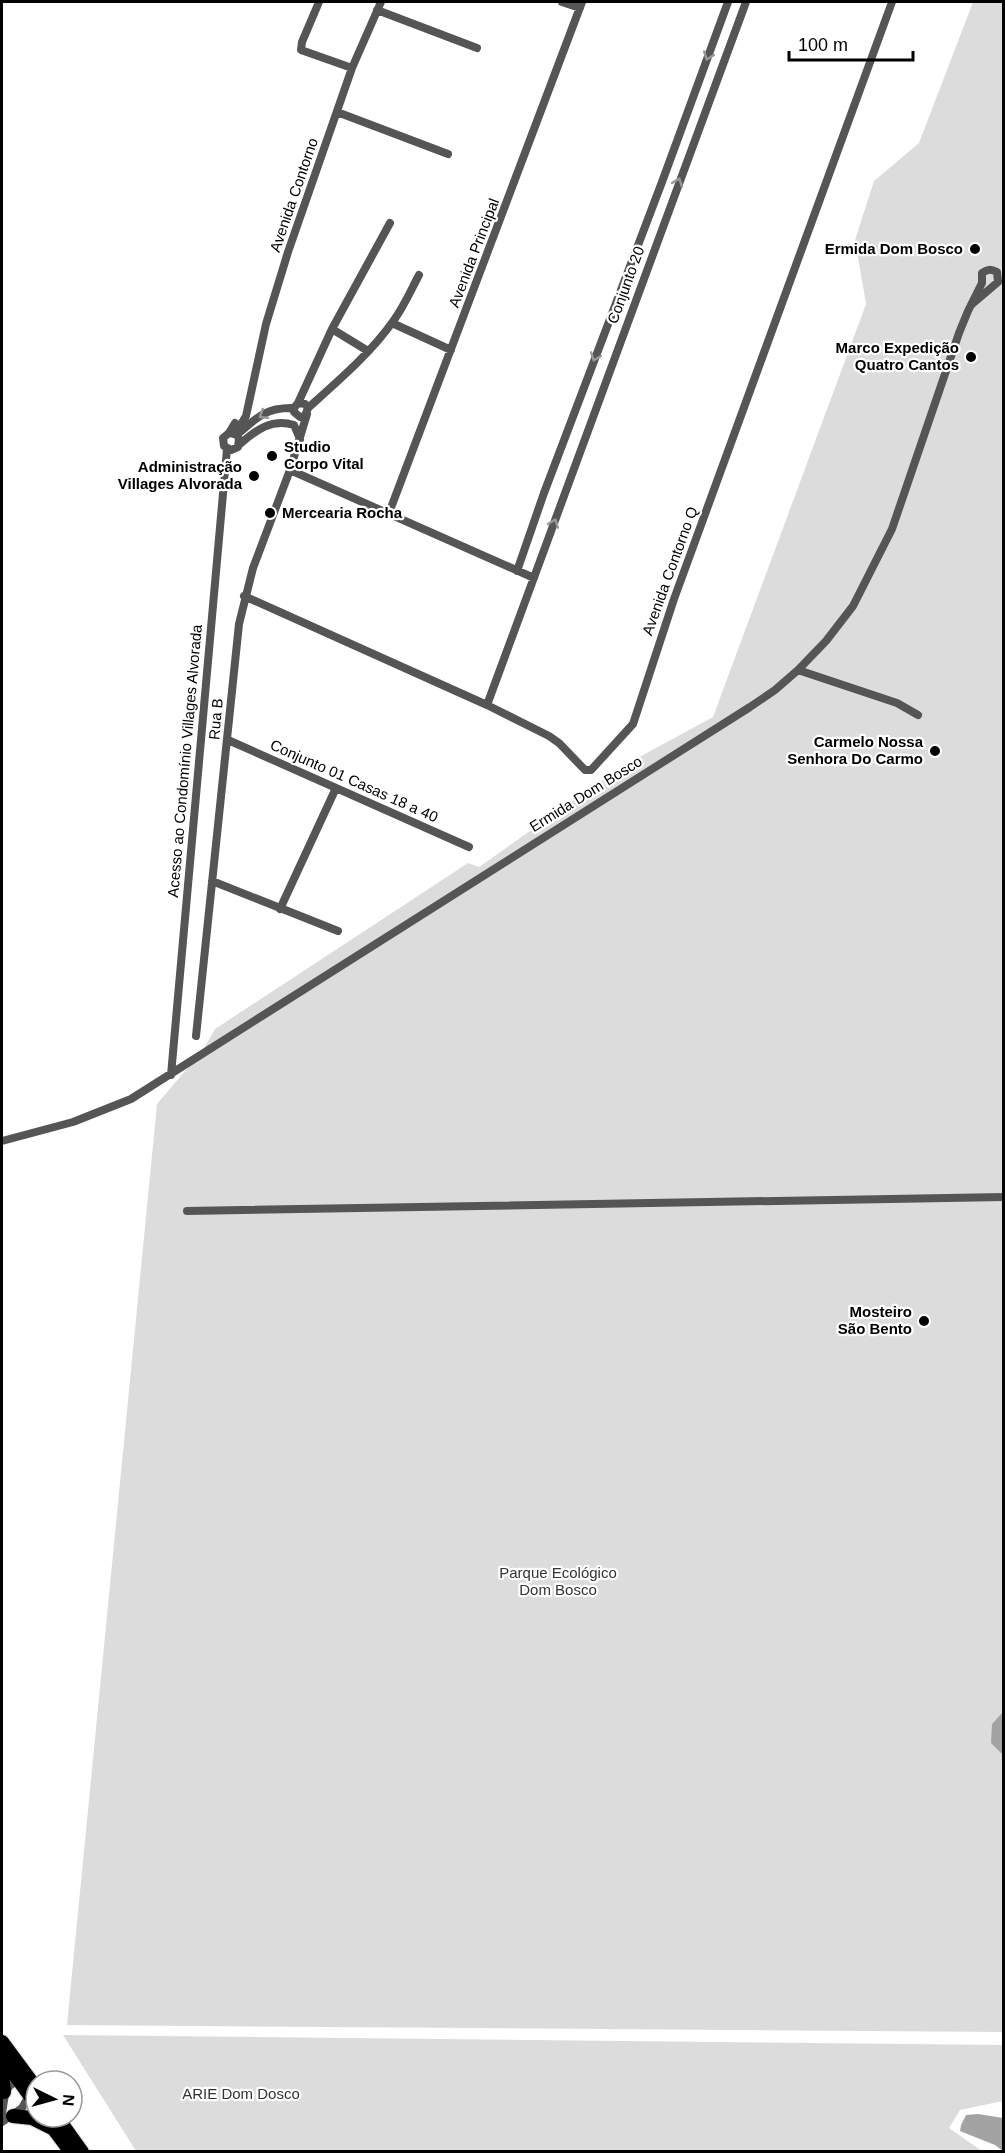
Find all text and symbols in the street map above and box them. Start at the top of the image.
scale bar [789,24,914,62]
text: 100 m [798,35,848,55]
one-way arrow [703,50,715,61]
street label: Avenida Contorno [266,135,321,254]
one-way arrow [671,177,684,188]
street label: Avenida Principal [445,196,502,310]
place label: Ermida Dom Bosco [825,240,963,257]
marker: Ermida Dom Bosco [968,242,982,256]
street label: Conjunto 20 [604,244,647,326]
place label: Marco Expedição Quatro Cantos [836,339,959,373]
marker: Marco Expedição Quatro Cantos [964,350,978,364]
one-way arrow [590,351,603,362]
one-way arrow [259,408,269,420]
place label: Studio Corpo Vital [284,438,364,472]
marker: Studio Corpo Vital [265,449,279,463]
place label: Administração Villages Alvorada [118,458,243,492]
marker: Administração Villages Alvorada [247,469,261,483]
place label: Mercearia Rocha [282,504,403,521]
street label: Avenida Contorno Q [638,504,701,637]
marker: Mercearia Rocha [263,506,277,520]
one-way arrow [547,518,559,529]
street label: Acesso ao Condomínio Villages Alvorada [164,623,205,898]
street label: Rua B [205,697,226,740]
place label: Carmelo Nossa Senhora Do Carmo [787,733,924,767]
street label: Conjunto 01 Casas 18 a 40 [268,736,441,825]
marker: Carmelo Nossa Senhora Do Carmo [928,744,942,758]
street label: Ermida Dom Bosco [526,752,645,835]
place label: Mosteiro São Bento [838,1303,912,1337]
marker: Mosteiro São Bento [917,1314,931,1328]
park label: Parque Ecológico Dom Bosco [499,1564,617,1598]
north arrow [24,2069,84,2129]
park label: ARIE Dom Dosco [182,2085,300,2102]
text: N [59,2094,77,2107]

